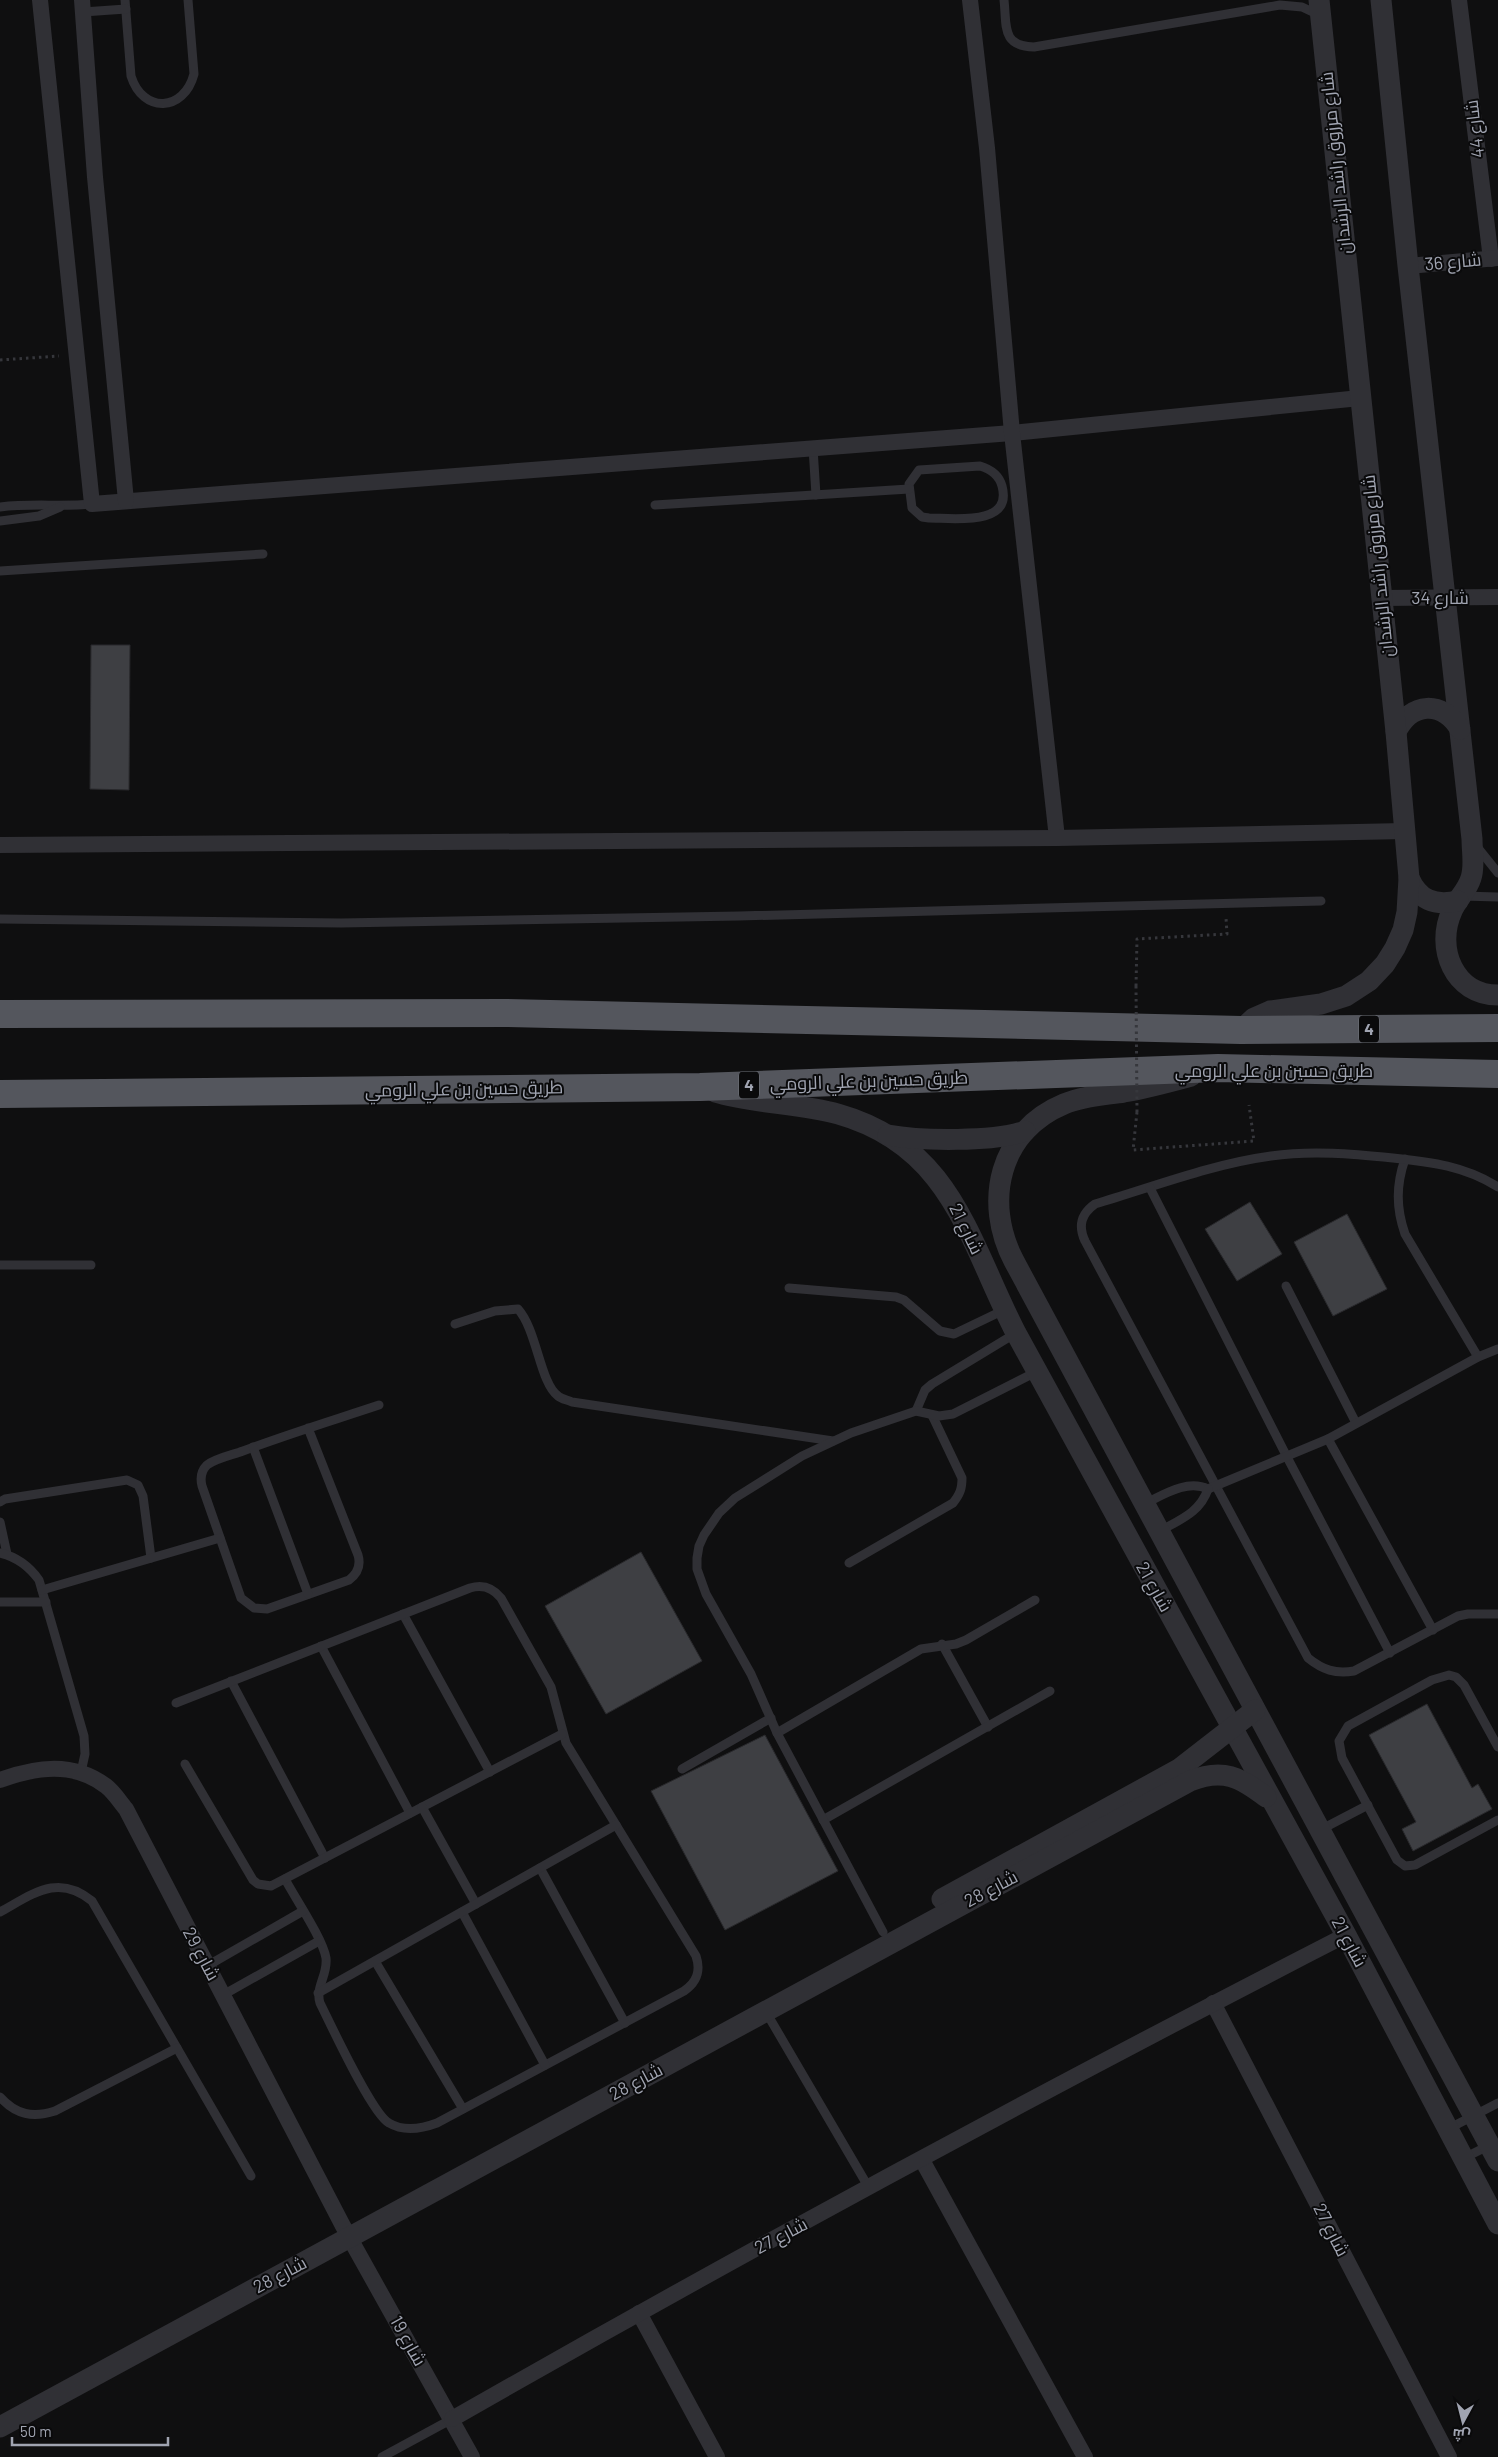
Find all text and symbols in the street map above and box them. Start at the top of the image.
street label: شارع مرزوق راشد الرشدان [1314,71,1358,255]
street label: شارع 44 [1460,99,1490,159]
street label: شارع 36 [1424,248,1482,276]
street label: شارع مرزوق راشد الرشدان [1356,474,1400,658]
street label: شارع 34 [1411,586,1469,610]
road number: 4 [1359,1016,1379,1042]
street label: طريق حسين بن علي الرومي [1175,1059,1373,1085]
street label: طريق حسين بن علي الرومي [769,1066,969,1098]
road number: 4 [739,1072,759,1098]
street label: طريق حسين بن علي الرومي [365,1075,563,1105]
street label: شارع 21 [943,1199,989,1259]
street label: شارع 21 [1130,1557,1178,1617]
street label: شارع 28 [960,1865,1022,1913]
street label: شارع 21 [1326,1912,1372,1972]
street label: شارع 29 [177,1923,225,1985]
street label: شارع 28 [605,2058,667,2106]
street label: شارع 27 [1307,2199,1355,2261]
street label: شارع 27 [750,2212,812,2260]
street label: شارع 28 [249,2251,311,2299]
street label: شارع 19 [384,2311,432,2371]
north arrow [1438,2397,1488,2447]
scale bar [12,2414,169,2446]
text: 50 m [20,2422,52,2440]
text: ش [1451,2425,1471,2445]

